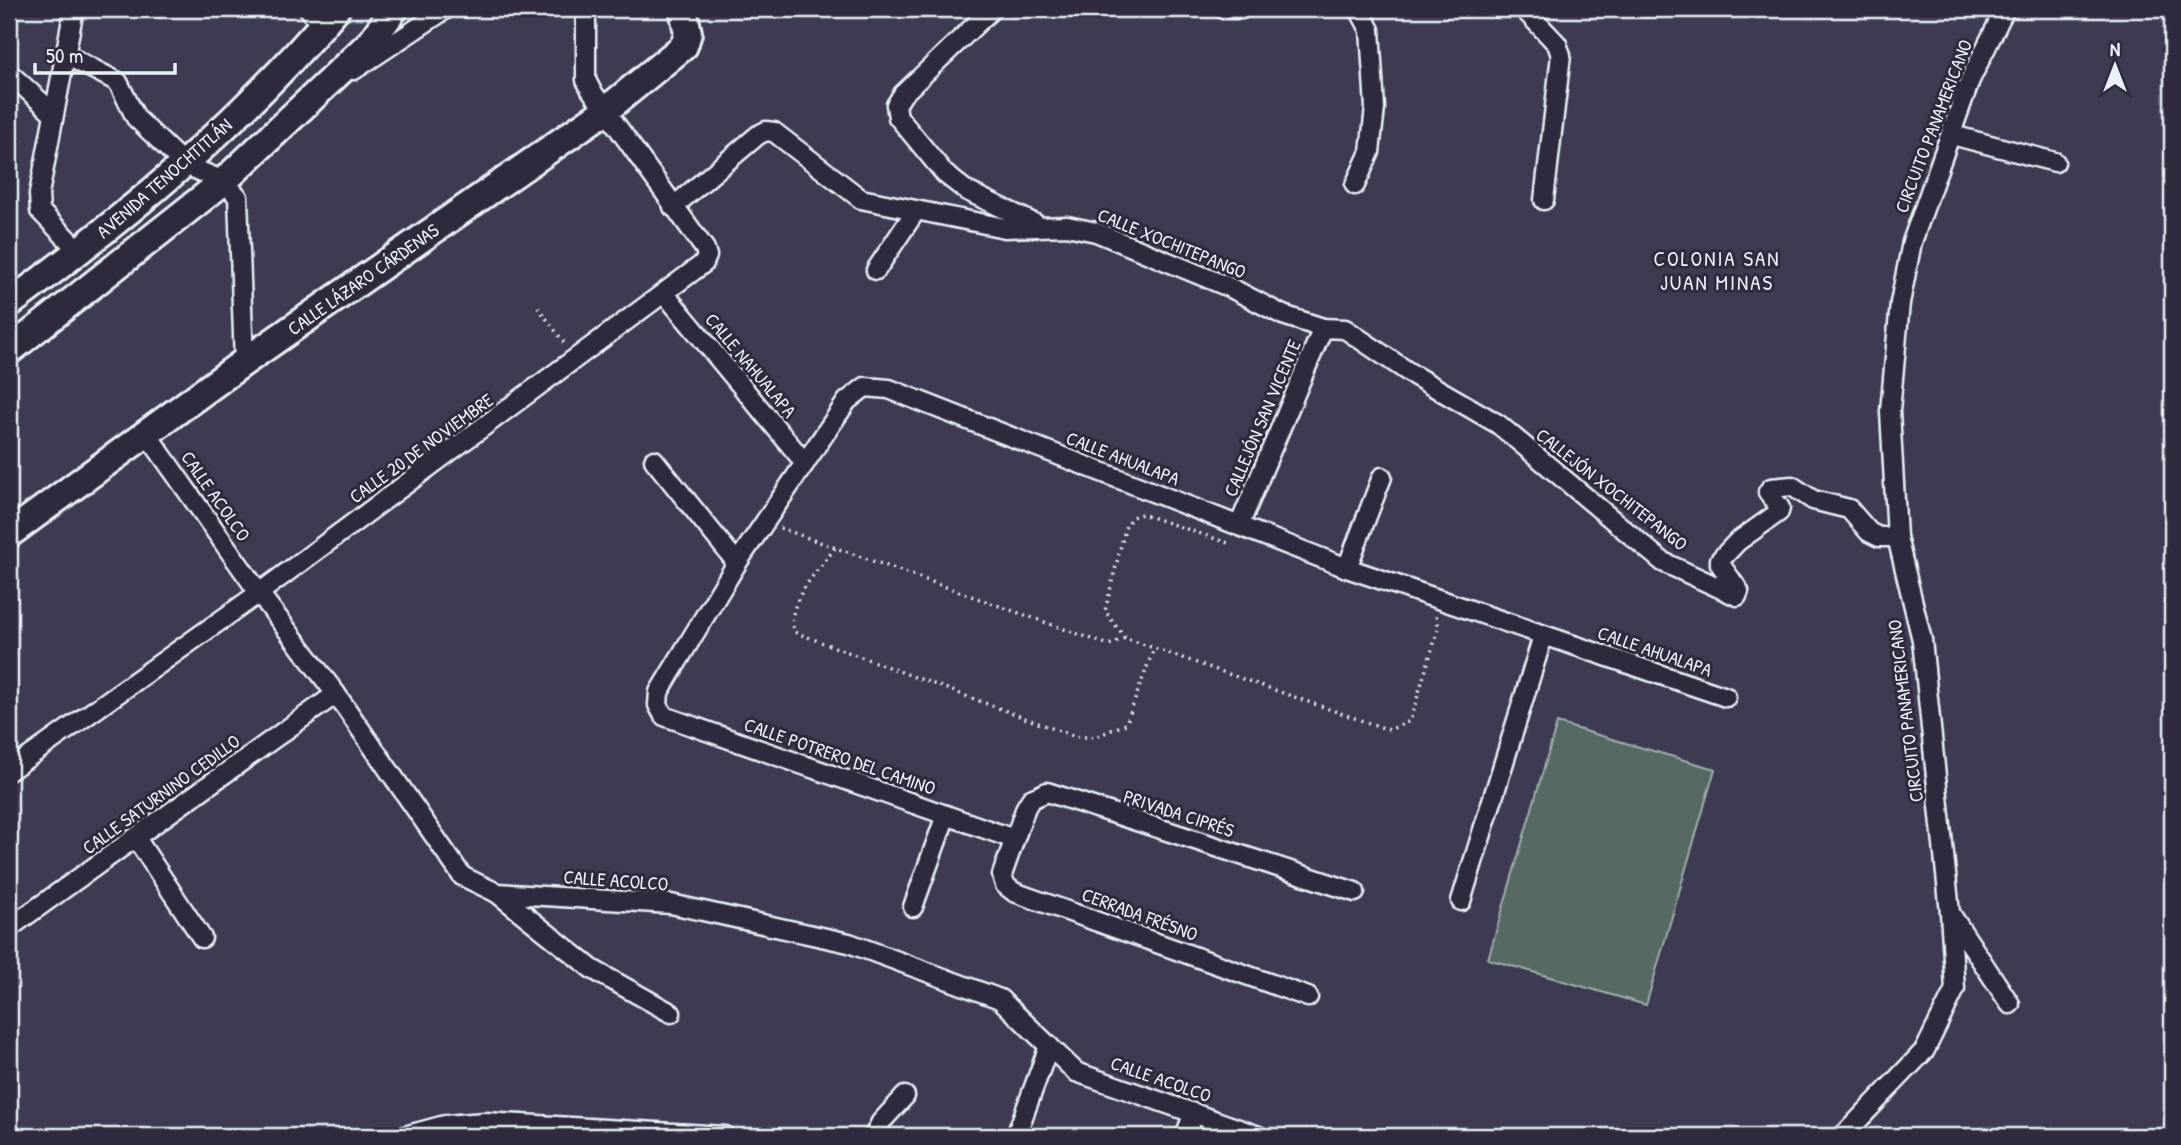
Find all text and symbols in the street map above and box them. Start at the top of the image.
scale bar [35,32,175,76]
north arrow [2080,32,2150,102]
street label: CIRCUITO PANAMERICANO [1888,36,1978,216]
text: N [2110,36,2120,62]
text: 50 m [46,41,83,70]
street label: AVENIDA TENOCHTITLÁN [91,112,237,244]
street label: CALLE XOCHITEPANGO [1094,201,1250,285]
street label: CALLE LÁZARO CÁRDENAS [282,217,444,341]
district label: COLONIA SAN JUAN MINAS [1654,244,1780,297]
street label: CALLE NAHUALAPA [699,307,803,423]
street label: CALLEJÓN SAN VICENTE [1217,335,1307,500]
street label: CALLE 20 DE NOVIEMBRE [344,386,499,509]
street label: CALLEJÓN XOCHITEPANGO [1531,422,1693,556]
street label: CALLE AHUALAPA [1063,424,1183,492]
street label: CALLE ACOLCO [175,446,257,546]
street label: CIRCUITO PANAMERICANO [1881,618,1929,804]
street label: CALLE AHUALAPA [1594,619,1716,683]
street label: CALLE POTRERO DEL CAMINO [741,711,939,801]
street label: CALLE SATURNINO CEDILLO [77,728,245,860]
street label: PRIVADA CIPRÉS [1120,783,1238,843]
street label: CALLE ACOLCO [563,863,669,897]
street label: CERRADA FRÉSNO [1078,881,1202,947]
street label: CALLE ACOLCO [1107,1050,1215,1108]

